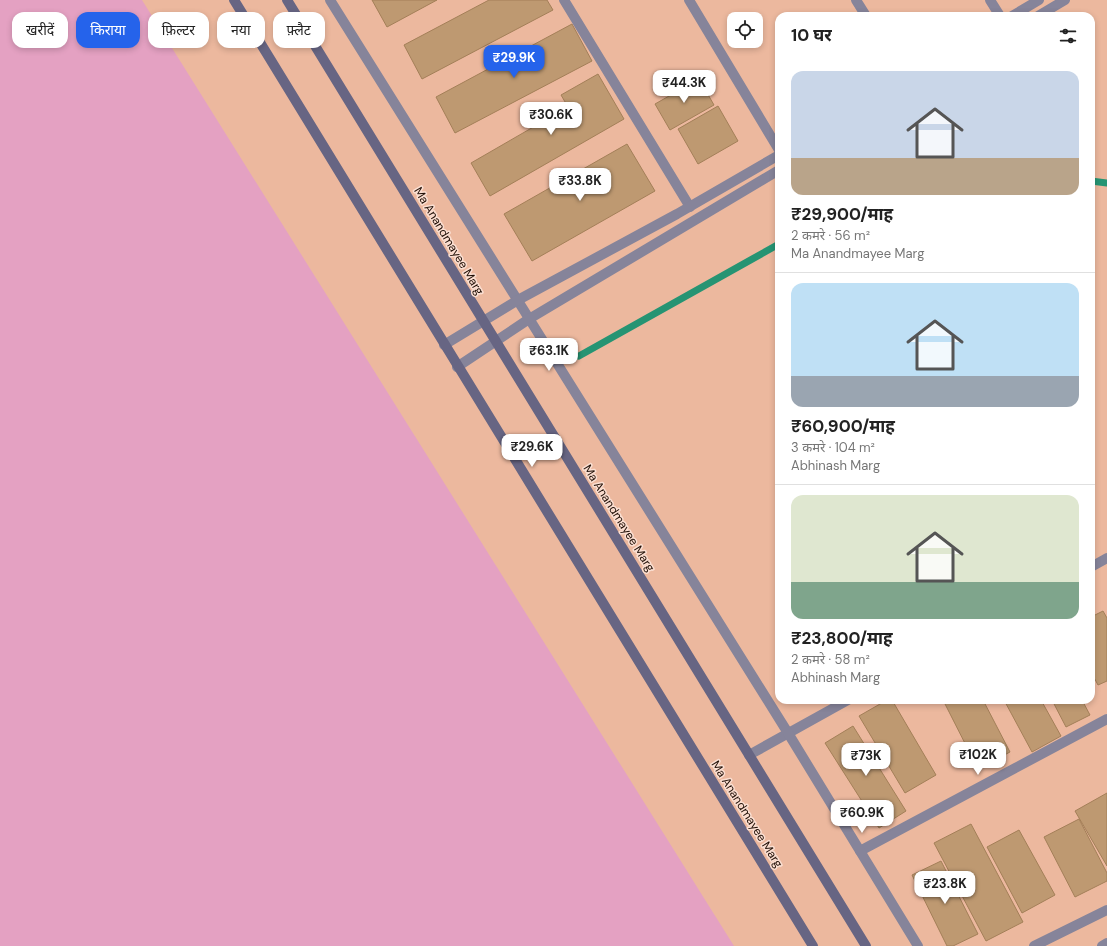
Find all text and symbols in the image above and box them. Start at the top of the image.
chip: खरीदें [12,12,68,48]
chip: किराया [76,12,140,48]
chip: फ़िल्टर [148,12,209,48]
chip: नया [217,12,265,48]
chip: फ़्लैट [273,12,325,48]
map controls [727,12,763,48]
button: locate [727,12,763,48]
text: 10 घर [791,24,832,46]
icon: filters [1057,25,1079,47]
pin: ₹29.9K [481,45,547,79]
text: ₹29.9K [493,49,535,66]
pin: ₹44.3K [651,70,717,104]
text: ₹44.3K [662,74,706,91]
icon: home [899,97,971,169]
pin: ₹30.6K [518,102,584,136]
text: ₹30.6K [529,106,573,123]
pin: ₹33.8K [547,168,613,202]
text: ₹33.8K [558,172,602,189]
street label: Ma Anandmayee Marg [410,184,488,298]
text: ₹29,900/माह [791,203,893,225]
text: 2 कमरे · 56 m² [791,227,870,244]
text: Ma Anandmayee Marg [791,245,924,262]
icon: home [899,309,971,381]
pin: ₹63.1K [516,338,582,372]
text: ₹63.1K [529,342,569,359]
text: ₹60,900/माह [791,415,895,437]
pin: ₹29.6K [499,434,565,468]
text: ₹29.6K [511,438,553,455]
text: 3 कमरे · 104 m² [791,439,875,456]
text: Abhinash Marg [791,457,880,474]
street label: Ma Anandmayee Marg [580,462,659,575]
icon: home [899,521,971,593]
text: ₹23,800/माह [791,627,893,649]
text: 2 कमरे · 58 m² [791,651,870,668]
text: Abhinash Marg [791,669,880,686]
pin: ₹102K [950,742,1006,776]
pin: ₹73K [842,743,890,777]
text: ₹102K [959,746,997,763]
text: ₹73K [850,747,882,764]
street label: Ma Anandmayee Marg [708,758,787,871]
pin: ₹60.9K [829,800,895,834]
text: ₹60.9K [840,804,884,821]
pin: ₹23.8K [912,871,978,905]
text: ₹23.8K [923,875,967,892]

